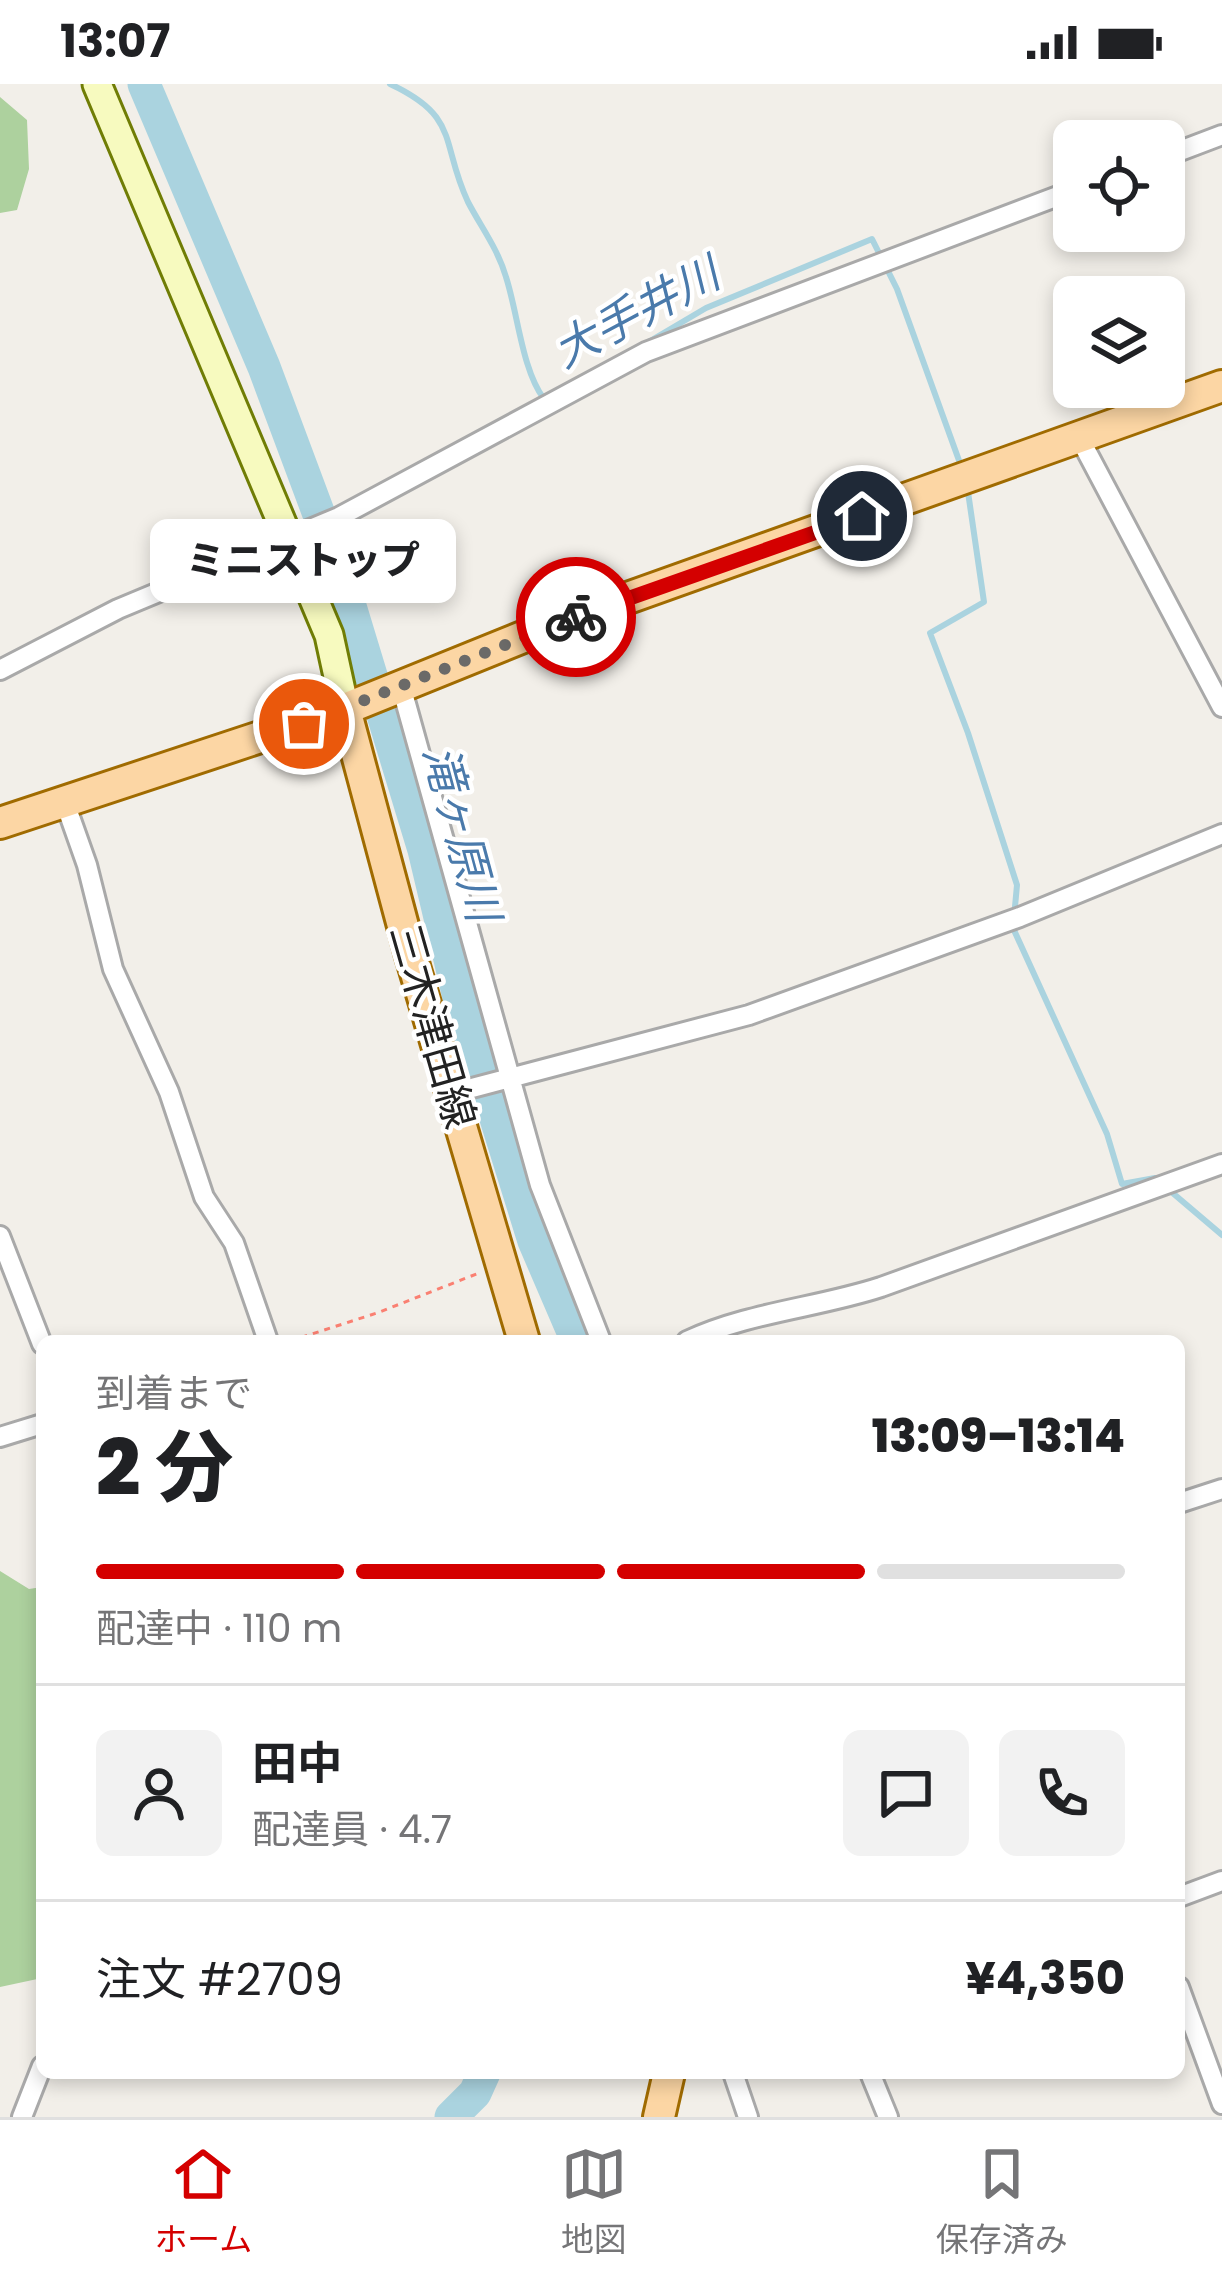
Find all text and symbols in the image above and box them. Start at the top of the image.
text: 13:07 [60,10,170,73]
map controls [1053,120,1185,408]
button: locate [1053,120,1185,252]
water label: 大手井川 [542,241,734,383]
button: layers [1053,276,1185,408]
pin [811,465,913,567]
icon: home [829,483,895,549]
callout: ミニストップ [151,520,457,604]
text: ミニストップ [186,533,420,588]
courier [516,557,636,677]
icon: bike [543,584,609,650]
pin [253,673,355,775]
icon: bag [271,691,337,757]
water label: 滝ヶ原川 [408,738,516,932]
street label: 三木津田線 [375,917,490,1135]
text: 到着まで [96,1366,252,1421]
text: 13:09–13:14 [872,1405,1125,1468]
text: 2 分 [96,1413,233,1522]
text: 配達中 · 110 m [96,1601,342,1656]
button: person [96,1730,222,1856]
button: chat [843,1730,969,1856]
button: phone [999,1730,1125,1856]
text: 田中 [252,1732,342,1795]
text: 配達員 · 4.7 [252,1802,452,1857]
text: ¥4,350 [966,1947,1125,2010]
text: 注文 #2709 [96,1948,343,2011]
tab: ホーム [154,2141,252,2265]
tab: 地図 [561,2141,627,2265]
tab: 保存済み [936,2141,1068,2265]

